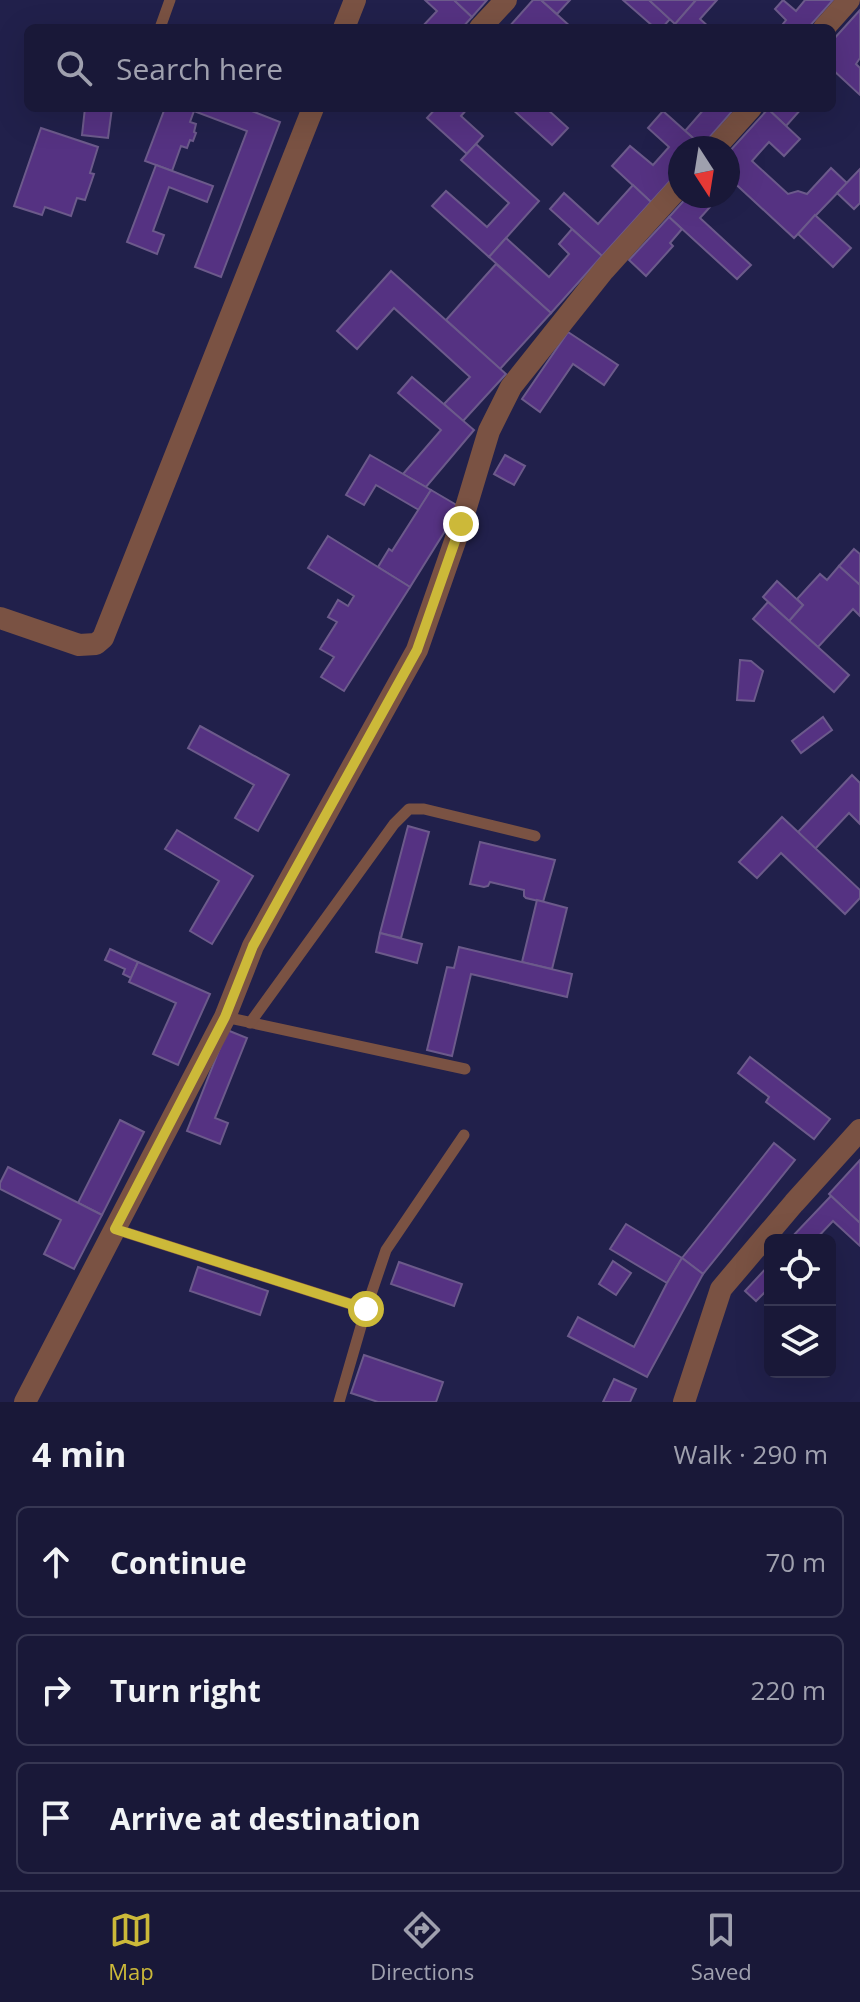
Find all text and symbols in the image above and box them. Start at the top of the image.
search box [24,24,836,112]
icon: search [52,46,96,90]
text: Search here [116,48,283,89]
north arrow [668,136,740,208]
route end [443,506,479,542]
map controls [764,1234,836,1378]
button: locate [764,1234,836,1306]
route start [348,1291,384,1327]
button: layers [764,1306,836,1378]
text: 4 min [32,1431,126,1477]
text: Walk · 290 m [674,1436,828,1472]
icon: ahead [34,1540,78,1584]
text: Continue [110,1542,247,1583]
text: 70 m [765,1544,826,1580]
icon: right [34,1668,78,1712]
text: Turn right [110,1670,261,1711]
text: 220 m [751,1672,826,1708]
icon: arrive [34,1796,78,1840]
text: Arrive at destination [110,1798,421,1839]
tab: Map [108,1908,154,1986]
tab: Directions [370,1908,474,1986]
tab: Saved [691,1908,752,1986]

